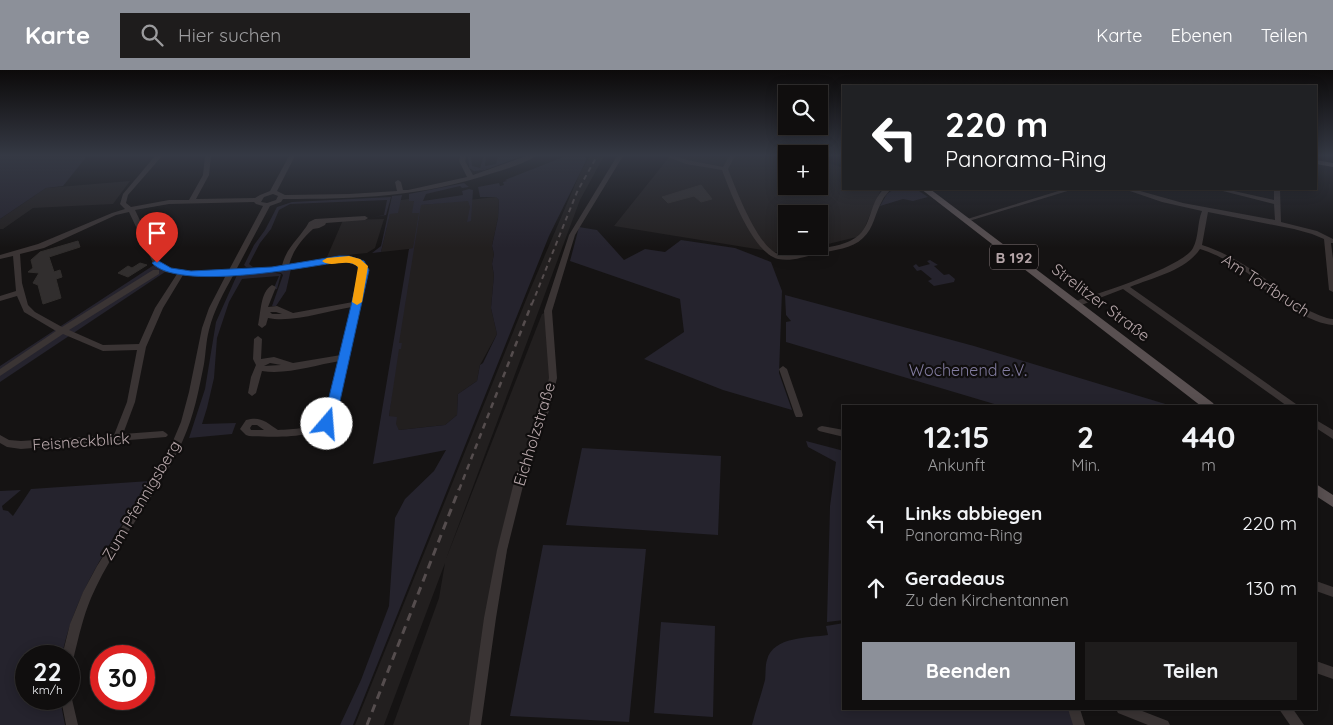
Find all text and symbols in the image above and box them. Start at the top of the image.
search box [120,13,470,58]
text: Karte [25,20,90,50]
icon: search [138,21,166,49]
text: Hier suchen [178,23,281,47]
text: Karte [1096,24,1142,47]
text: Ebenen [1170,24,1233,47]
text: Teilen [1261,24,1308,47]
map controls [778,85,828,255]
button: search [778,85,828,135]
text: 220 m [945,102,1048,146]
icon: left [862,105,927,170]
button: + [778,145,828,195]
text: Panorama-Ring [945,145,1107,173]
button: − [778,205,828,255]
pin [136,212,178,263]
icon: arrive [143,219,171,247]
road number: B 192 [990,244,1038,270]
street label: Am Torfbruch [1218,249,1314,321]
street label: Strelitzer Straße [1048,259,1154,345]
park label: Wochenend e.V. [909,360,1027,380]
street label: Eichholzstraße [509,380,559,488]
position arrow [300,397,352,449]
text: 12:15 [924,418,990,456]
text: 2 [1077,418,1094,456]
text: 440 [1182,418,1235,456]
street label: Feisneckblick [32,428,130,454]
street label: Zum Pfennigsberg [97,437,185,563]
text: Ankunft [928,455,985,475]
text: Min. [1071,455,1100,475]
text: m [1201,455,1216,475]
text: Links abbiegen [905,501,1042,525]
icon: left [862,509,890,537]
text: 220 m [1242,511,1297,535]
text: Panorama-Ring [905,525,1023,545]
text: Geradeaus [905,566,1005,590]
icon: ahead [862,574,890,602]
text: 130 m [1246,576,1297,600]
text: Zu den Kirchentannen [905,590,1069,610]
button: Beenden [862,642,1075,700]
button: Teilen [1085,642,1297,700]
speed limit sign: 30 [90,645,155,710]
text: 22 [33,656,62,687]
text: km/h [32,682,63,697]

